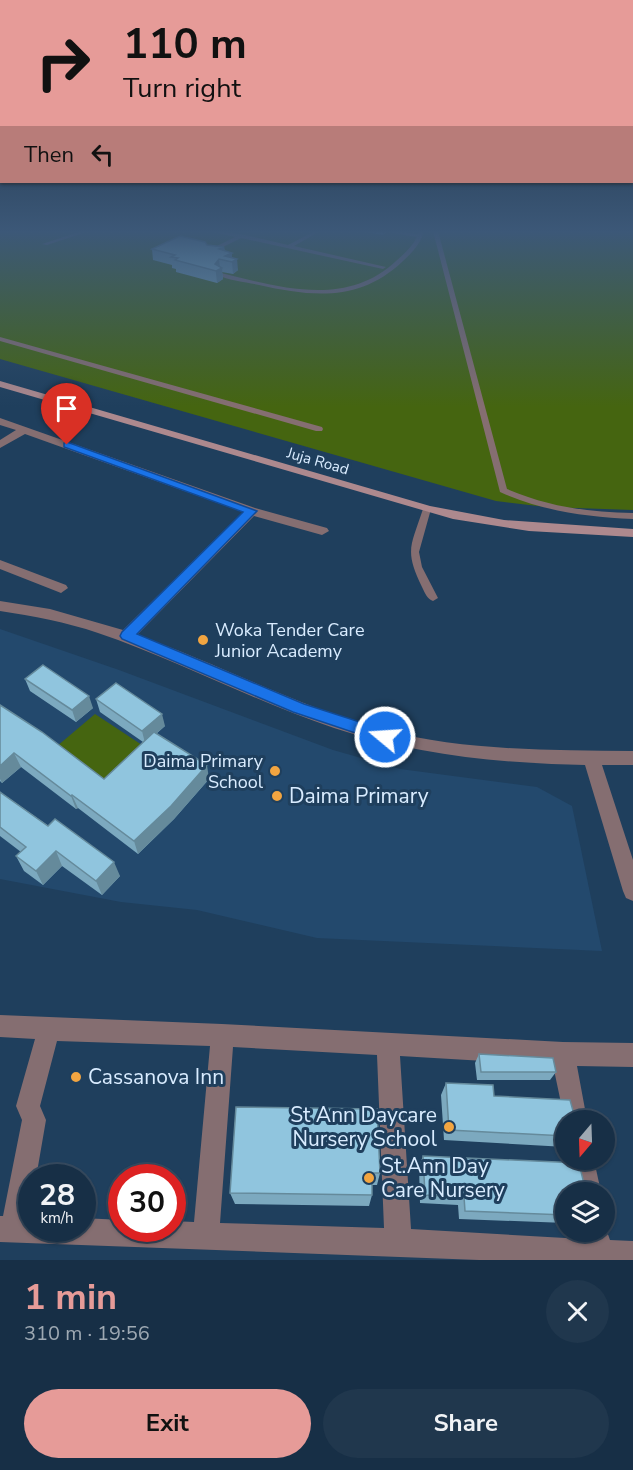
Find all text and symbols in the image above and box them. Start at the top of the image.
text: 110 m [123,16,247,73]
icon: right [24,24,102,102]
text: Turn right [123,70,241,107]
icon: left [86,138,119,171]
text: Then [24,140,74,170]
pin [41,383,92,445]
icon: arrive [50,392,83,425]
street label: Juja Road [284,442,351,479]
place label: Woka Tender Care Junior Academy [214,618,365,663]
marker: Woka Tender Care Junior Academy [196,633,210,647]
position arrow [353,705,417,769]
place label: Daima Primary School [143,749,264,794]
marker: Daima Primary School [268,764,282,778]
place label: Daima Primary [289,782,429,810]
marker: Daima Primary [270,789,284,803]
place label: Cassanova Inn [88,1063,224,1091]
marker: Cassanova Inn [69,1070,83,1084]
place label: St Ann Daycare Nursery School [290,1101,438,1153]
north arrow [555,1110,615,1170]
map controls [555,1110,615,1242]
marker: St Ann Daycare Nursery School [442,1120,456,1134]
place label: St.Ann Day Care Nursery [381,1152,505,1204]
speed limit sign: 30 [108,1164,186,1242]
marker: St.Ann Day Care Nursery [362,1171,376,1185]
text: 28 [39,1175,75,1216]
button: layers [555,1182,615,1242]
text: km/h [40,1208,74,1228]
text: 1 min [24,1273,117,1322]
button: close [546,1280,609,1343]
text: 310 m · 19:56 [24,1320,150,1347]
button: Exit [24,1389,311,1458]
button: Share [323,1389,609,1458]

